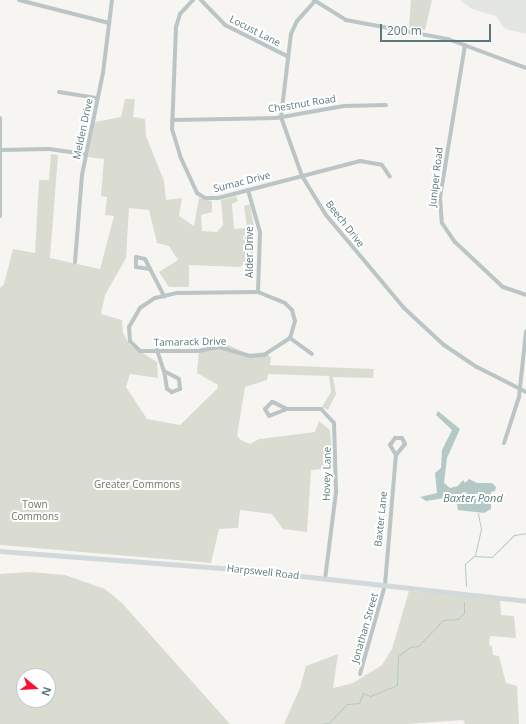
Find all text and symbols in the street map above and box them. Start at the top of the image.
street label: Locust Lane [228,13,282,49]
scale bar [382,16,493,42]
text: 200 m [387,22,422,39]
street label: Chestnut Road [267,93,337,115]
street label: Melden Drive [71,97,95,161]
street label: Juniper Road [426,147,446,207]
street label: Sumac Drive [212,169,272,195]
street label: Beech Drive [323,198,367,250]
street label: Alder Drive [244,226,256,278]
street label: Tamarack Drive [154,335,226,349]
street label: Hovey Lane [321,447,333,501]
park label: Greater Commons [94,479,180,491]
street label: Baxter Lane [372,491,390,547]
water label: Baxter Pond [443,491,503,505]
park label: Town Commons [11,498,59,522]
street label: Harpswell Road [226,562,300,582]
street label: Jonathan Street [349,592,381,664]
north arrow [16,668,56,708]
text: N [38,685,55,698]

